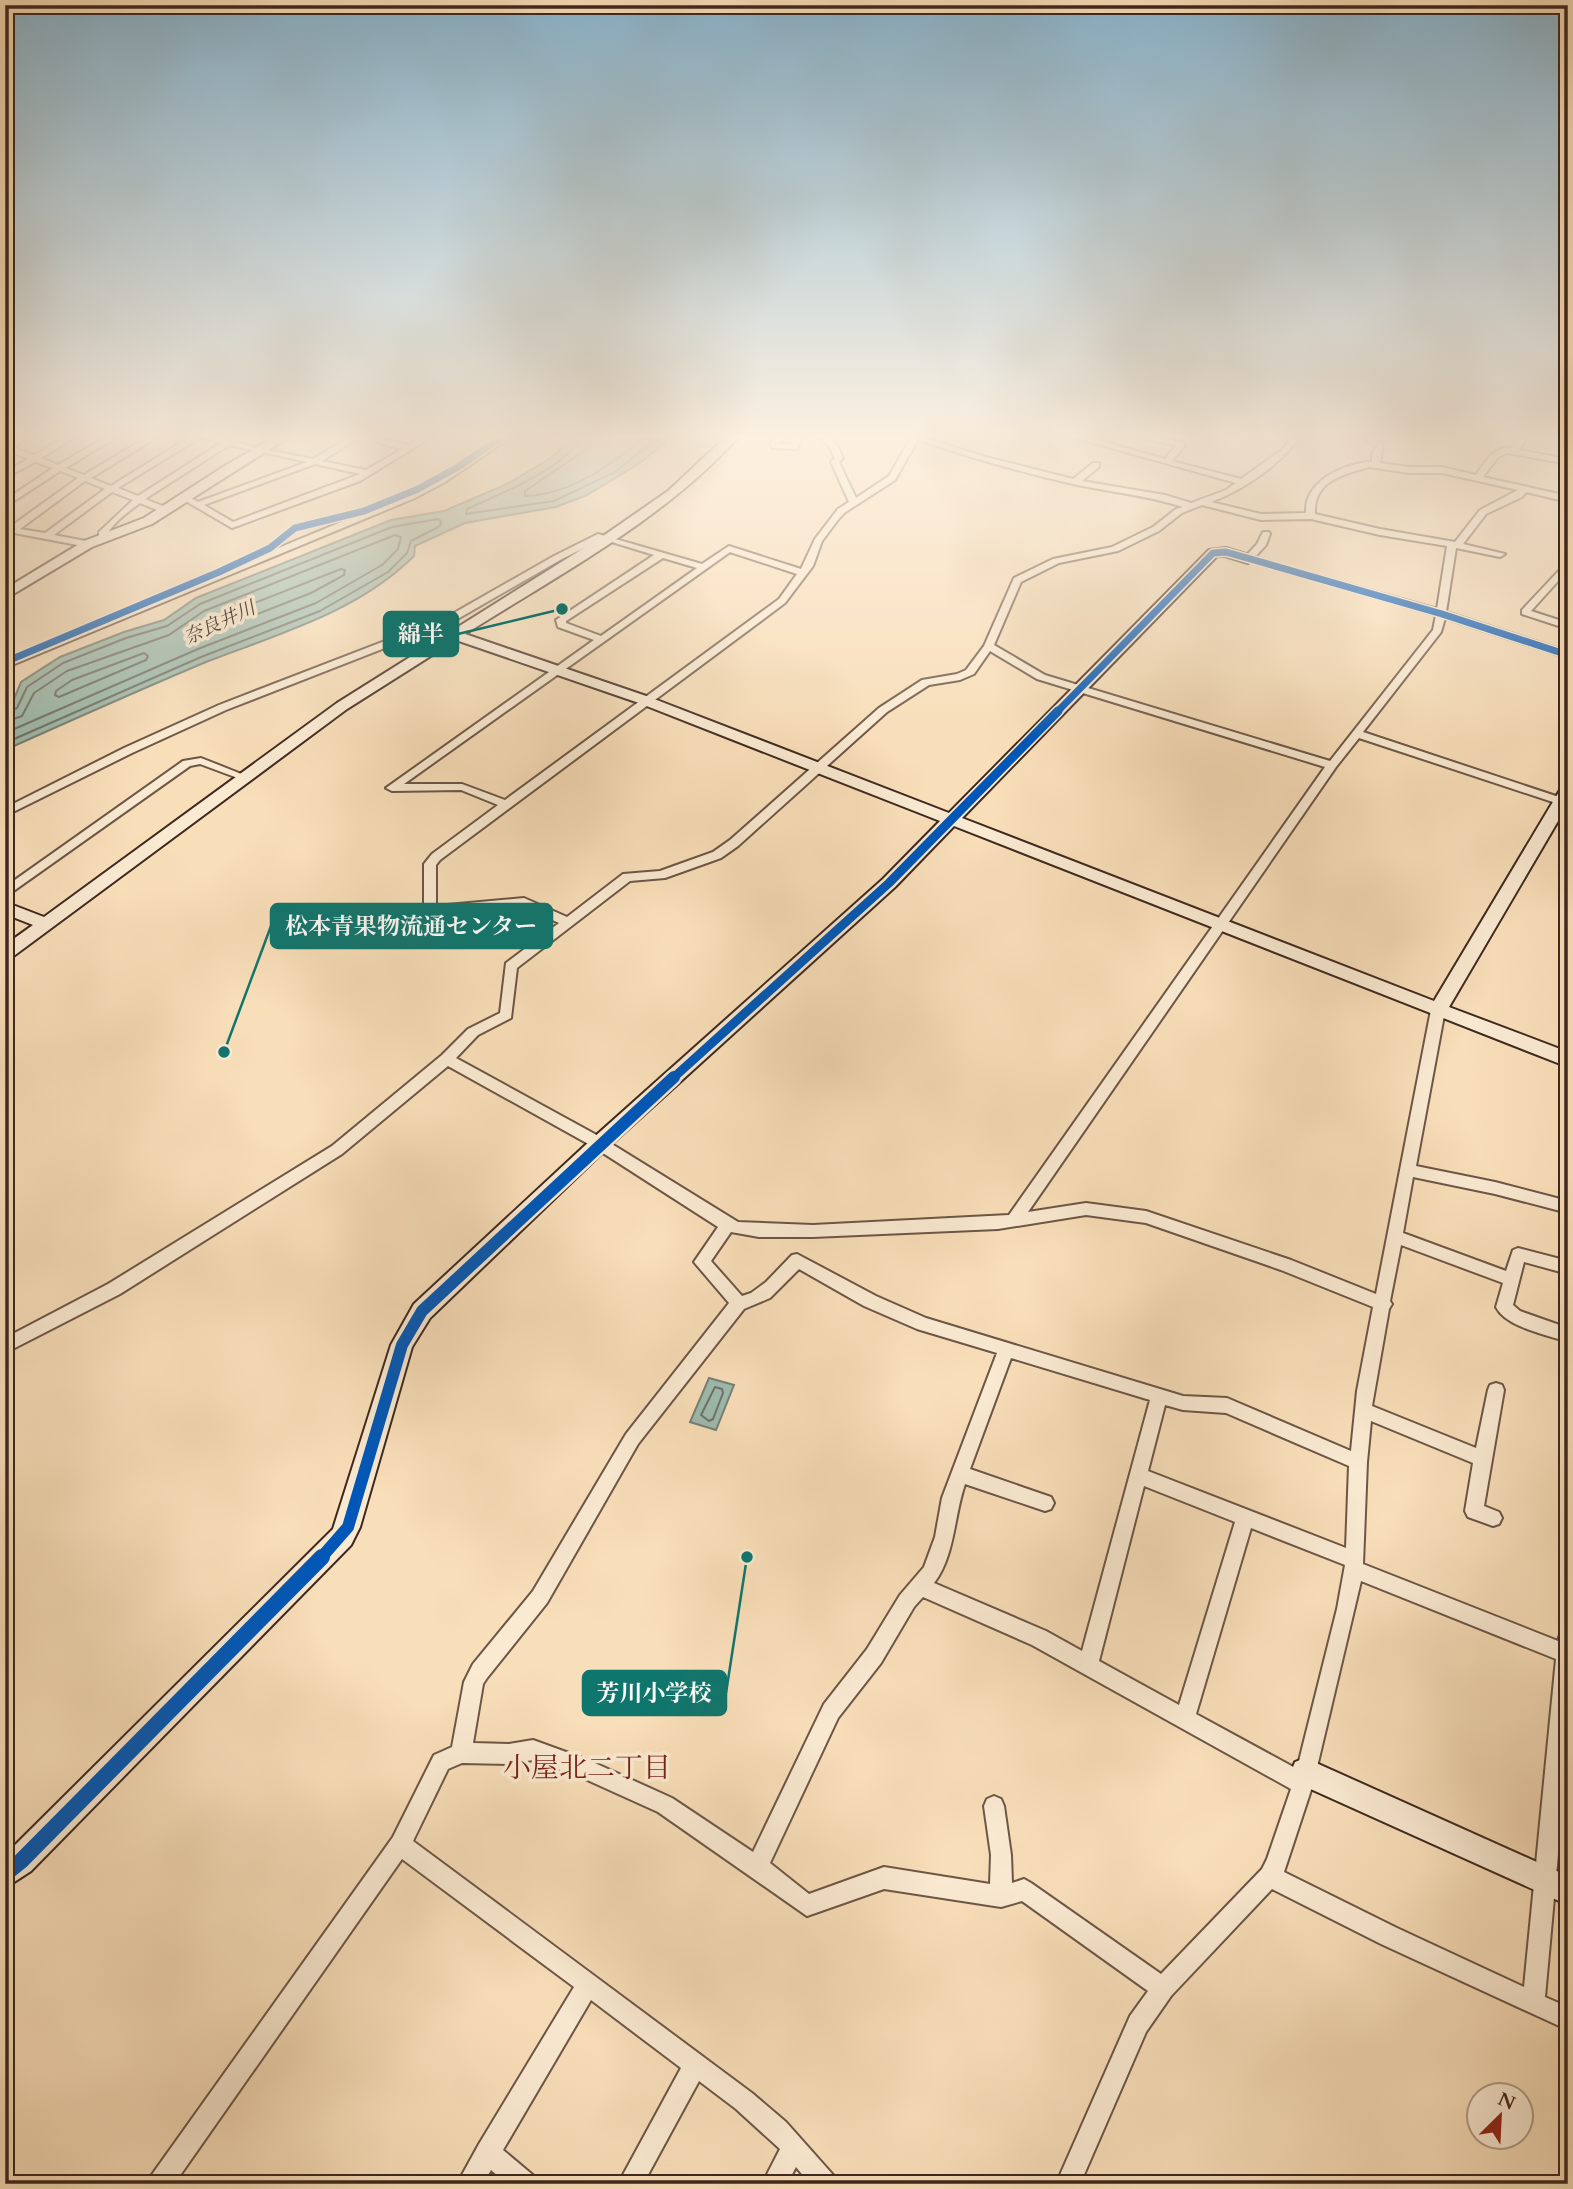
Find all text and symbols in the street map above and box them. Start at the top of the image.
water label: 奈良井川 [179,594,261,651]
callout: 綿半 [384,612,458,656]
text: 綿半 [398,619,444,650]
callout: 松本青果物流通センター [271,904,552,948]
text: 松本青果物流通センター [285,911,537,942]
callout: 芳川小学校 [583,1671,726,1715]
text: 芳川小学校 [597,1678,712,1709]
district label: 小屋北二丁目 [503,1749,671,1787]
north arrow [1464,2080,1534,2150]
text: N [1494,2086,1520,2117]

